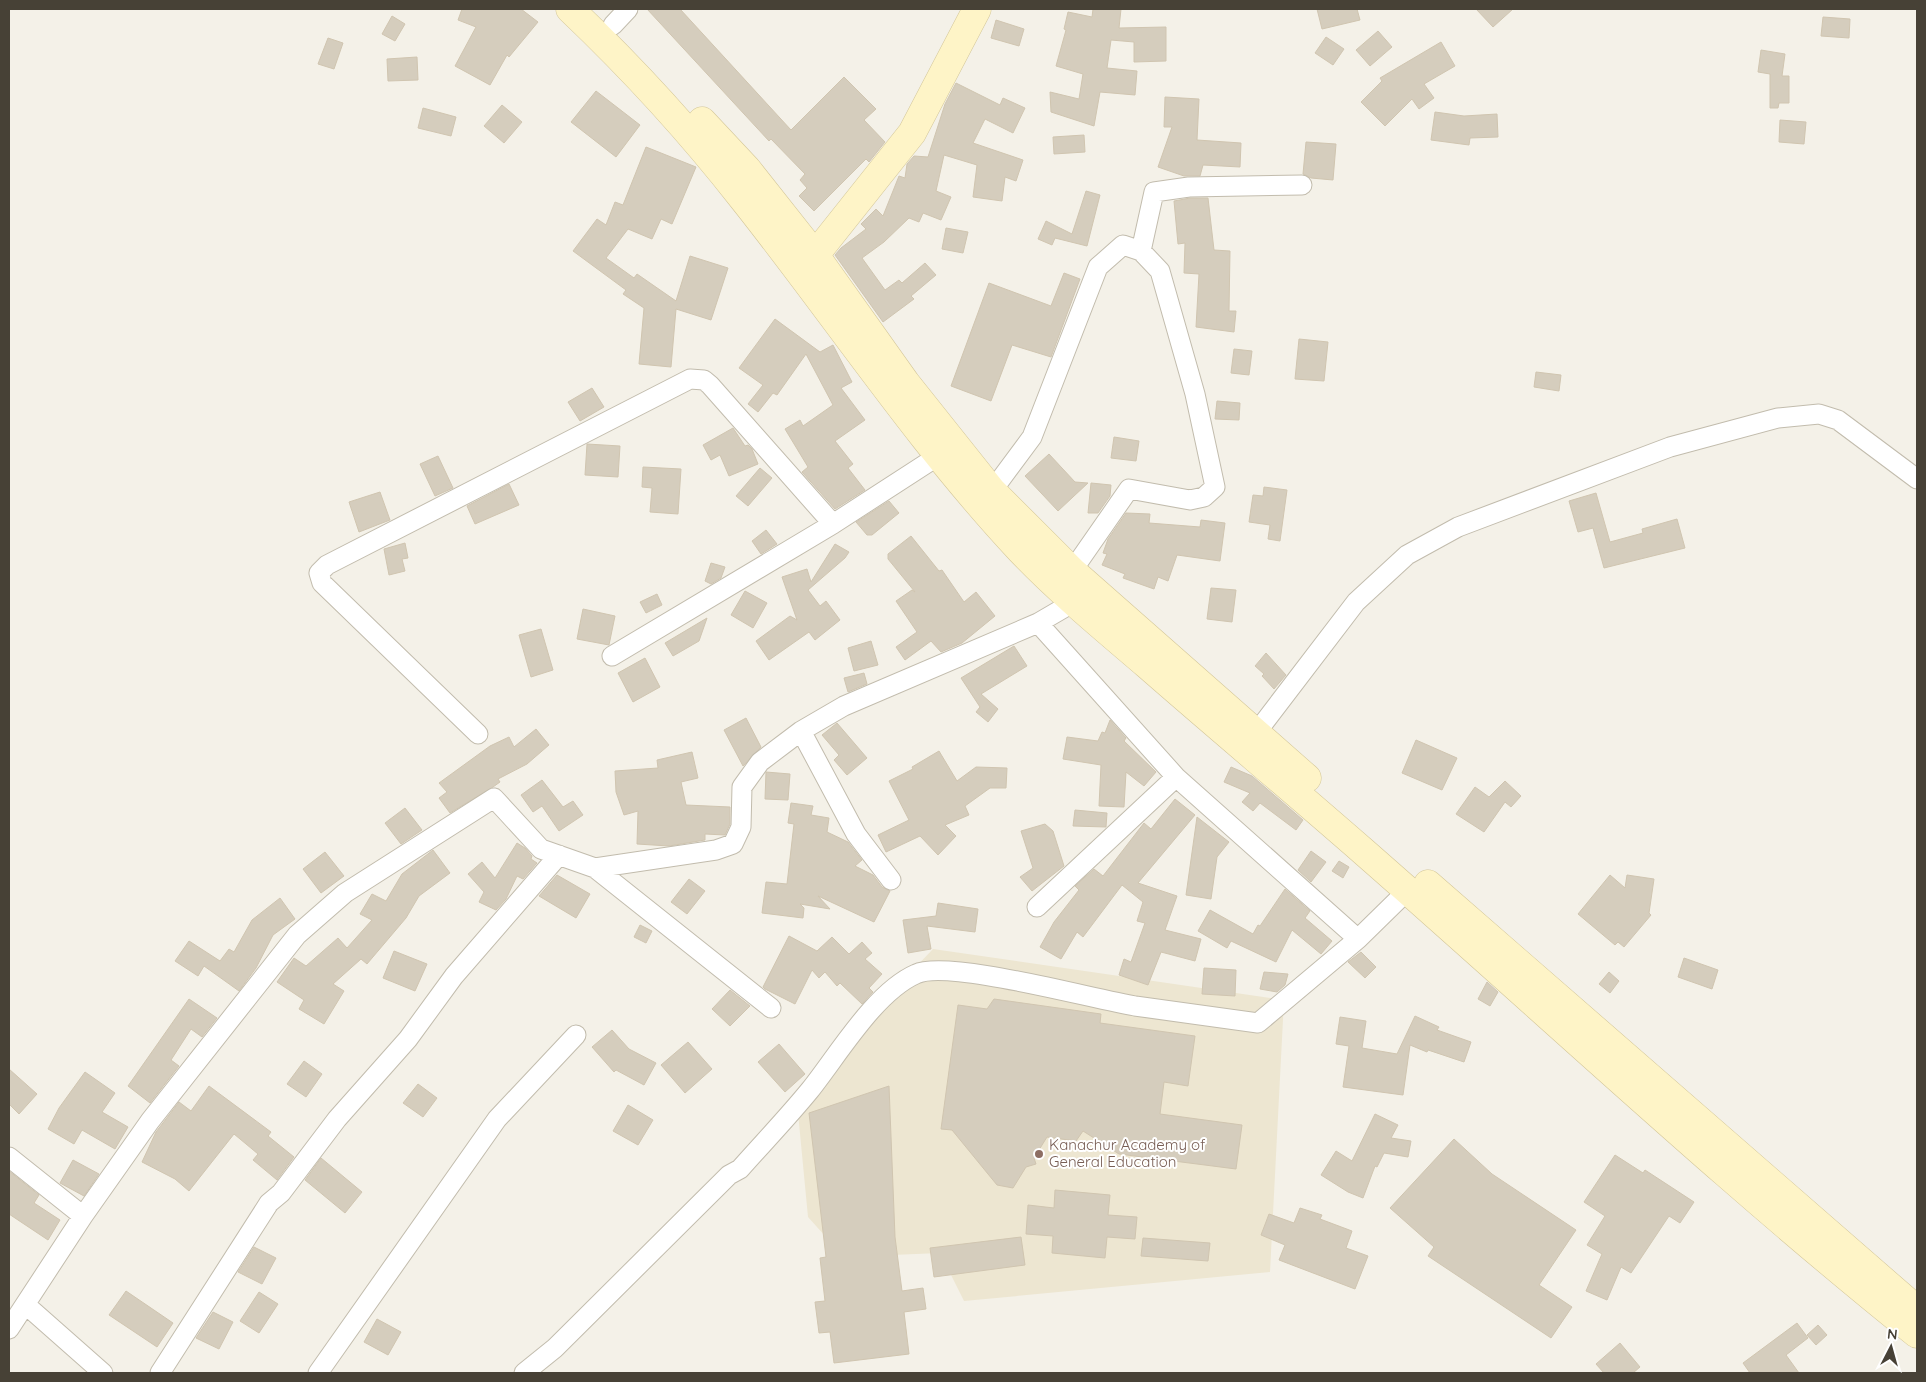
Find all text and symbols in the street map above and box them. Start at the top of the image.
place label: Kanachur Academy of General Education [1049,1135,1206,1171]
marker: Kanachur Academy of General Education [1033,1148,1045,1160]
north arrow [1866,1322,1916,1372]
text: N [1886,1325,1898,1344]

